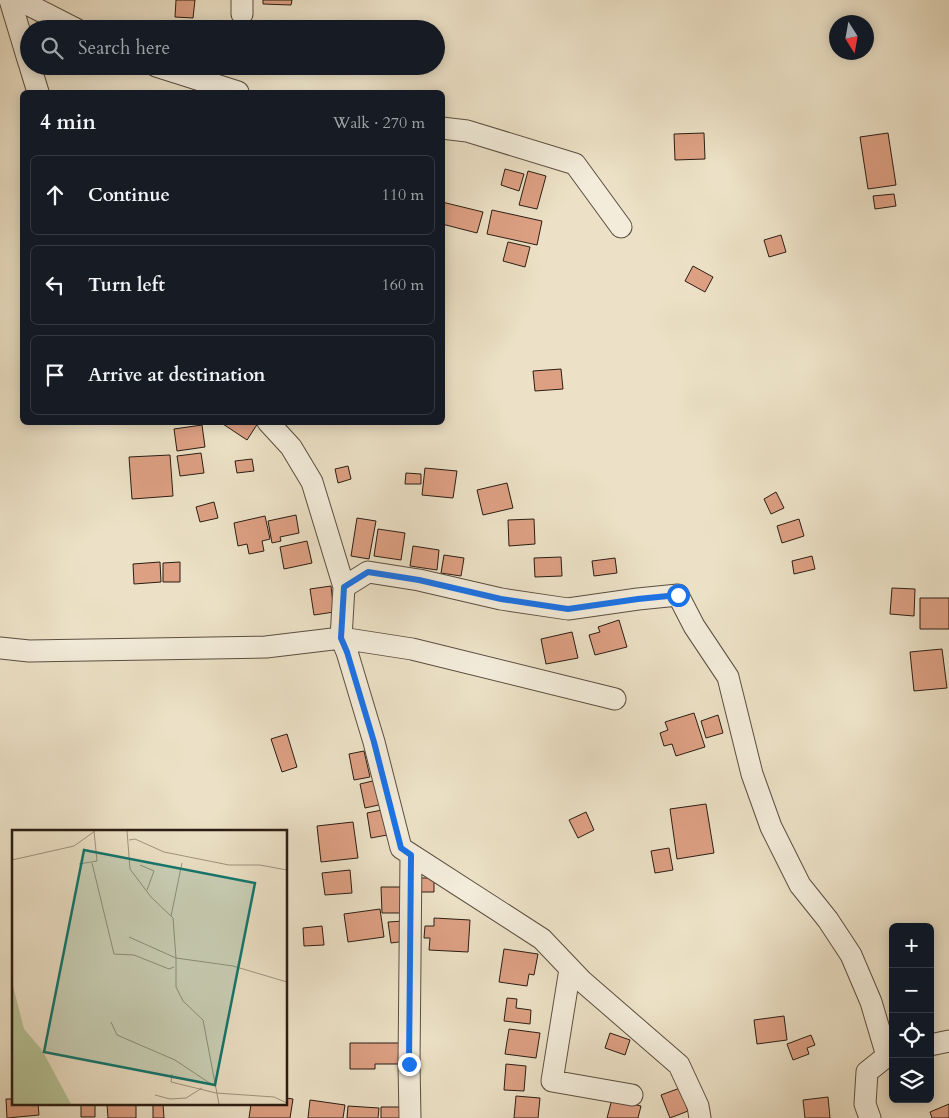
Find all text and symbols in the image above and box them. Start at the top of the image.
north arrow [829,15,874,60]
search box [20,20,445,75]
icon: search [38,34,66,62]
text: Search here [78,35,170,61]
text: 4 min [40,108,96,137]
text: Walk · 270 m [333,112,425,134]
icon: ahead [41,181,69,209]
text: Continue [88,182,170,208]
text: 110 m [382,184,424,206]
icon: left [41,271,69,299]
text: Turn left [88,272,165,298]
text: 160 m [382,274,424,296]
icon: arrive [41,361,69,389]
text: Arrive at destination [88,362,265,388]
route start [667,584,690,607]
inset map [12,830,288,1106]
map controls [889,923,934,1103]
button: + [889,923,934,968]
button: − [889,968,934,1013]
button: locate [889,1013,934,1058]
route end [398,1053,421,1076]
button: layers [889,1058,934,1103]

